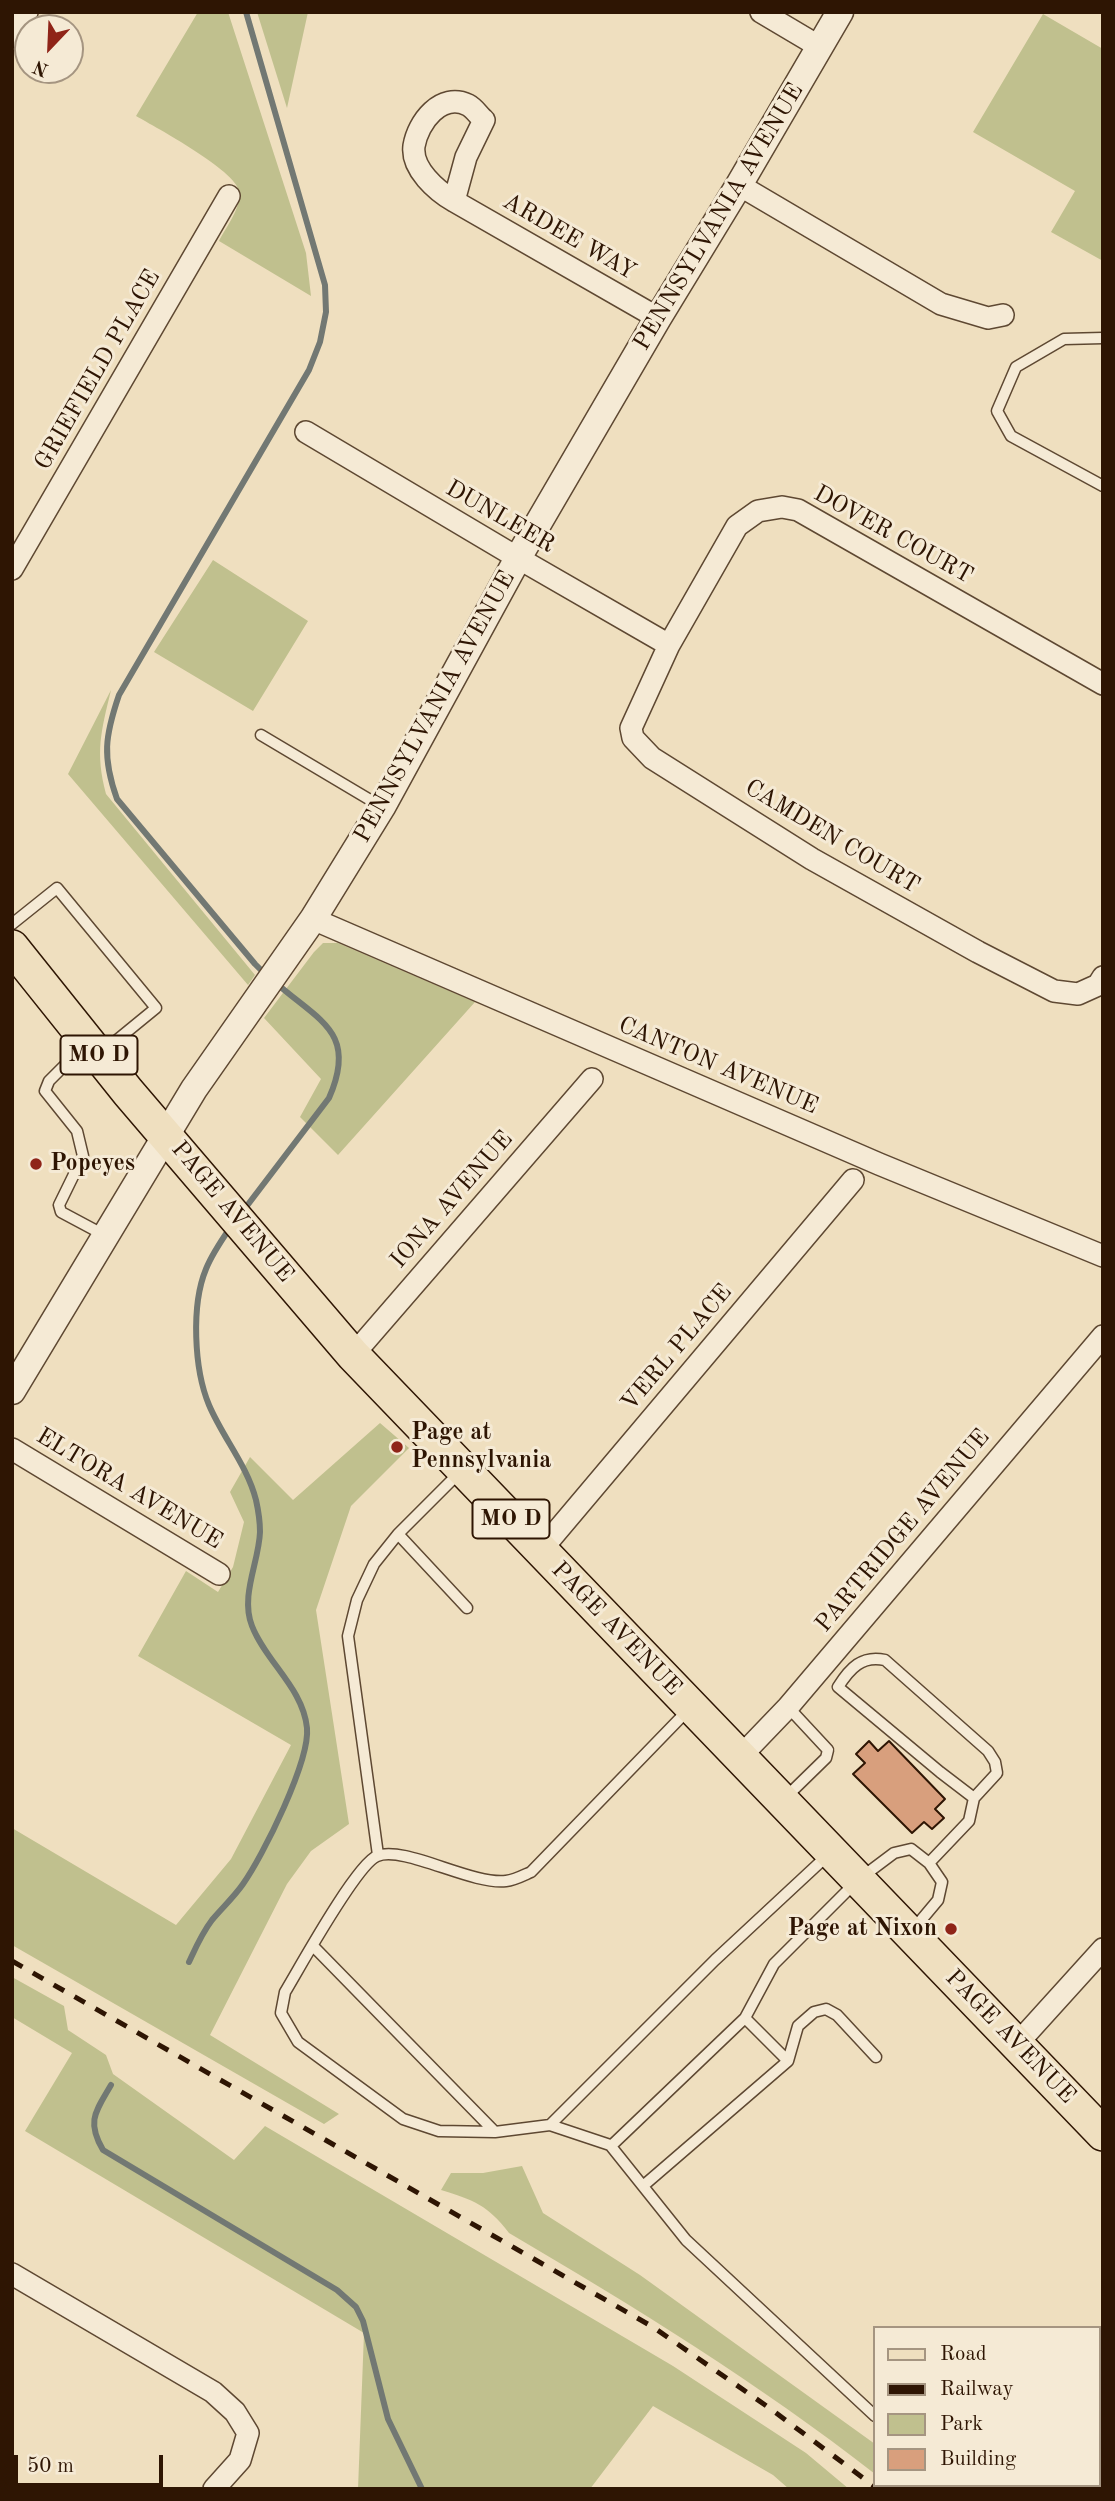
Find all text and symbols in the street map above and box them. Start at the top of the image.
north arrow [14,14,84,84]
text: N [31,55,52,79]
street label: PENNSYLVANIA AVENUE [628,78,810,356]
street label: ARDEE WAY [497,187,641,287]
street label: GRIEFIELD PLACE [29,265,167,475]
street label: DUNLEER [440,474,560,560]
street label: DOVER COURT [808,479,978,591]
street label: PENNSYLVANIA AVENUE [348,566,522,848]
street label: CAMDEN COURT [739,773,925,901]
street label: CANTON AVENUE [614,1011,822,1121]
road number: MO D [60,1036,138,1074]
street label: IONA AVENUE [385,1126,519,1274]
street label: PAGE AVENUE [165,1135,299,1289]
place label: Popeyes [50,1150,135,1178]
marker: Popeyes [28,1156,44,1172]
street label: VERL PLACE [615,1278,739,1418]
place label: Page at Pennsylvania [411,1419,551,1475]
street label: ELTORA AVENUE [31,1422,227,1556]
street label: PARTRIDGE AVENUE [810,1424,996,1638]
marker: Page at Pennsylvania [389,1439,405,1455]
road number: MO D [472,1500,550,1538]
street label: PAGE AVENUE [545,1556,687,1702]
place label: Page at Nixon [787,1915,937,1943]
marker: Page at Nixon [943,1921,959,1937]
street label: PAGE AVENUE [939,1964,1081,2110]
legend [874,2326,1101,2487]
text: Road [940,2344,987,2365]
text: Railway [940,2379,1014,2400]
text: Park [940,2414,983,2435]
scale bar [18,2442,166,2486]
text: Building [940,2449,1016,2470]
text: 50 m [27,2456,74,2477]

